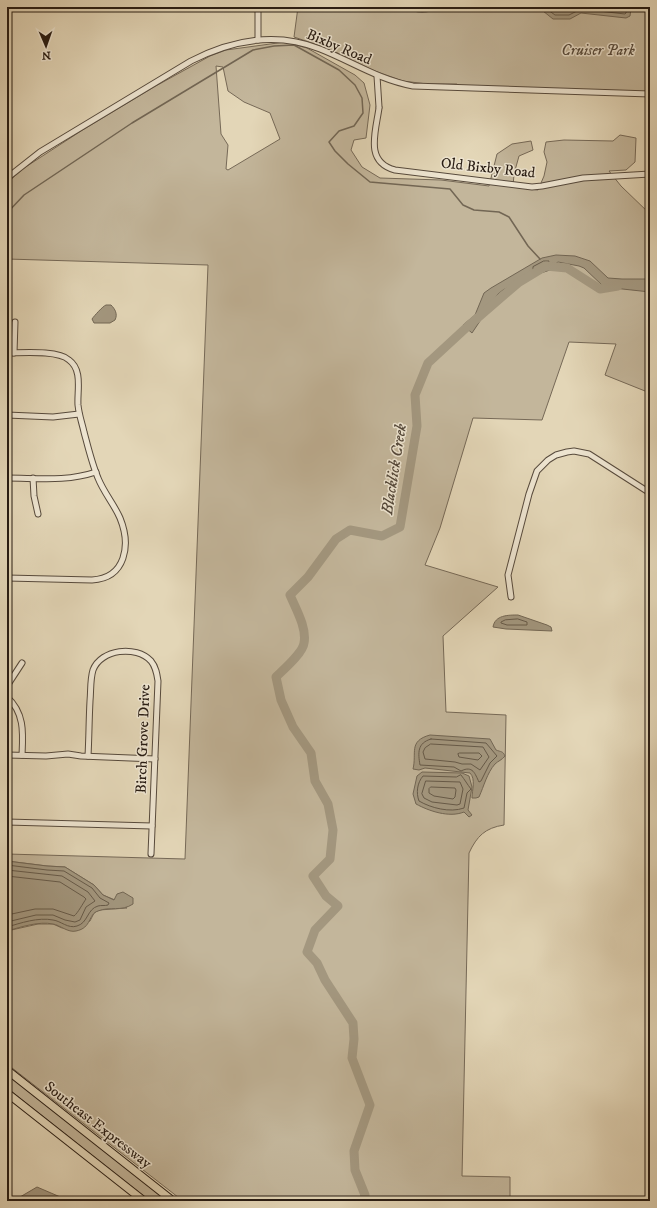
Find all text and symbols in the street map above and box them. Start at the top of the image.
street label: Bixby Road [303,25,375,69]
north arrow [26,26,66,66]
park label: Cruiser Park [561,41,635,60]
text: N [42,48,51,62]
street label: Old Bixby Road [440,154,537,182]
water label: Blacklick Creek [377,422,411,517]
street label: Birch Grove Drive [132,684,154,794]
street label: Southeast Expressway [41,1077,156,1173]

